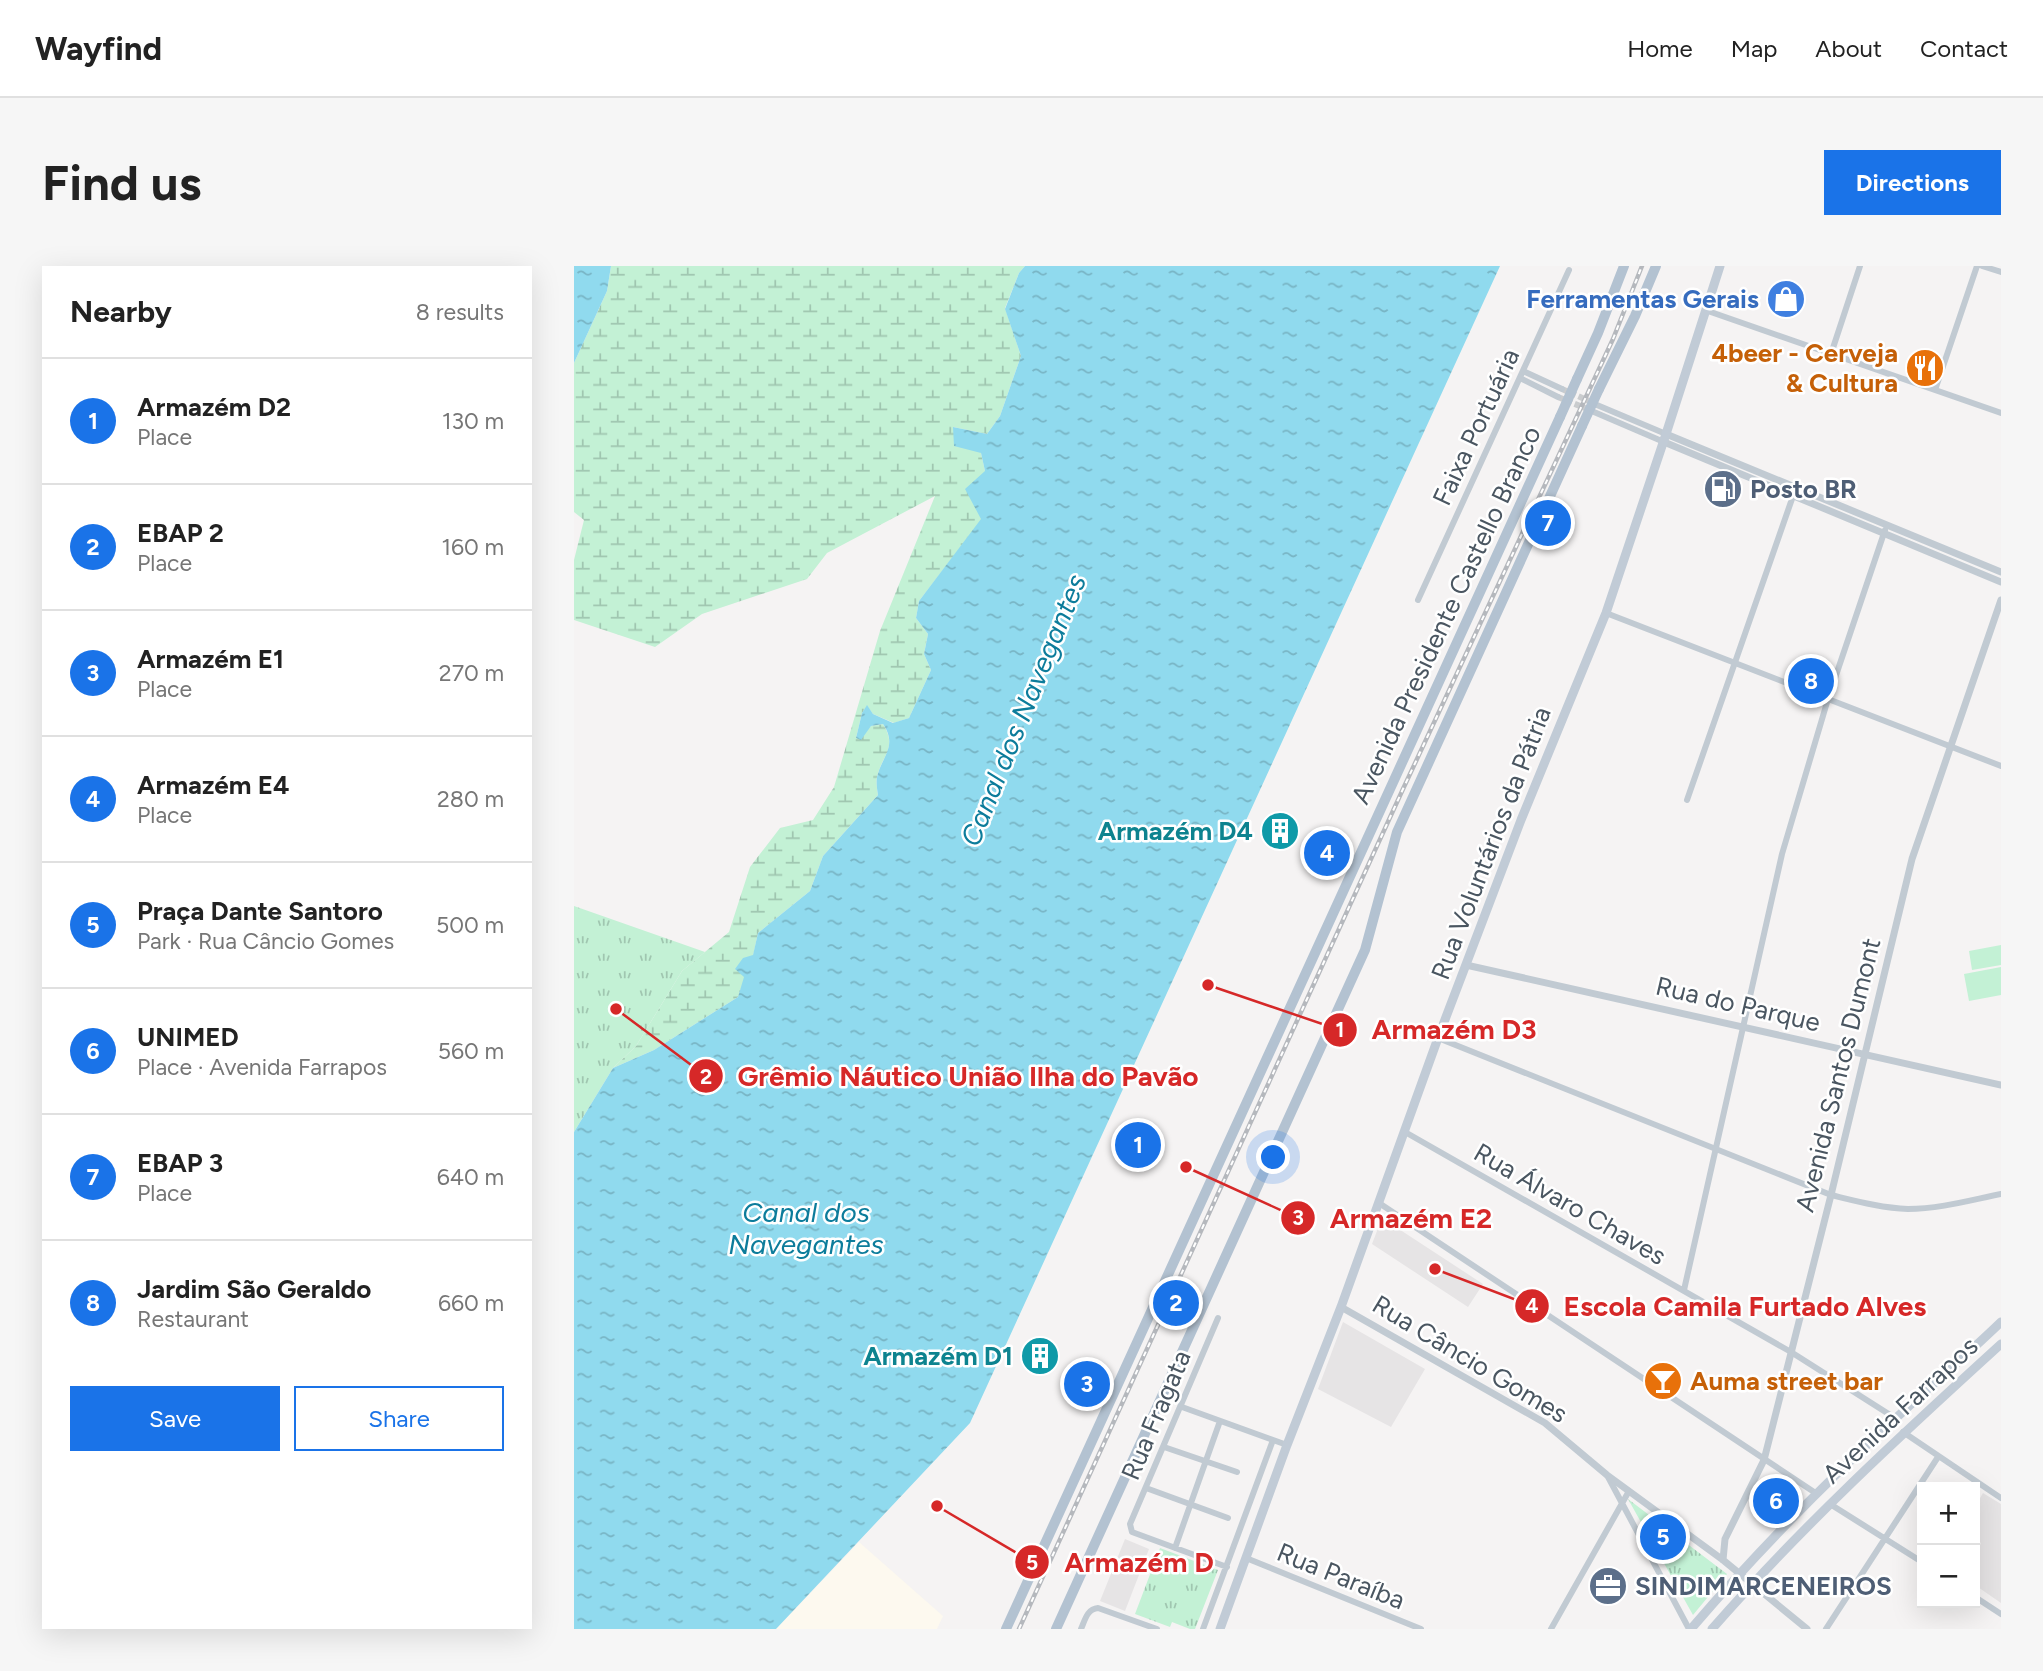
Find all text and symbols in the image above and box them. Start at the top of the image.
text: Wayfind [35,29,162,68]
text: Home [1627,34,1693,63]
text: Map [1731,34,1777,63]
text: About [1815,34,1882,63]
text: Contact [1920,34,2008,63]
button: Directions [1824,150,2001,215]
text: Find us [42,153,201,212]
shop icon: Ferramentas Gerais [1765,278,1807,320]
place label: Ferramentas Gerais [1526,283,1759,315]
text: Nearby [70,293,172,330]
text: 8 results [416,298,504,326]
place label: 4beer - Cerveja & Cultura [1711,337,1898,399]
street label: Faixa Portuária [1426,343,1526,511]
restaurant icon: 4beer - Cerveja & Cultura [1904,347,1946,389]
text: Armazém D2 [137,391,291,423]
text: 1 [88,407,98,435]
text: 130 m [442,407,504,435]
street label: Avenida Presidente Castello Branco [1344,421,1548,809]
text: Place [137,423,192,451]
fuel station icon: Posto BR [1702,468,1744,510]
place label: Posto BR [1750,473,1857,505]
pin: 7 [1525,497,1571,549]
text: EBAP 2 [137,517,224,549]
text: 2 [86,533,100,561]
text: 160 m [441,533,504,561]
text: Place [137,549,192,577]
water label: Canal dos Navegantes [953,569,1093,851]
text: Armazém E1 [137,643,284,675]
pin: 8 [1788,655,1834,707]
text: 3 [87,659,99,687]
text: 270 m [439,659,504,687]
text: Place [137,675,192,703]
street label: Rua Voluntários da Pátria [1424,702,1558,984]
text: Armazém E4 [137,769,289,801]
text: 4 [86,785,100,813]
text: 280 m [437,785,504,813]
text: Place [137,801,192,829]
building icon: Armazém D4 [1259,810,1301,852]
place label: Armazém D4 [1098,815,1253,847]
pin: 4 [1304,827,1350,879]
text: Praça Dante Santoro [137,895,383,927]
text: 5 [86,911,100,939]
text: 500 m [436,911,504,939]
text: Park · Rua Câncio Gomes [137,927,394,955]
street label: Avenida Santos Dumont [1788,935,1888,1215]
street label: Rua do Parque [1653,970,1823,1038]
callout: Armazém D3 [1323,1005,1551,1054]
text: Armazém D3 [1371,1012,1537,1046]
text: 1 [1336,1017,1344,1042]
text: UNIMED [137,1021,239,1053]
text: 6 [86,1037,100,1065]
text: 560 m [438,1037,504,1065]
callout: Grêmio Náutico União Ilha do Pavão [689,1052,1213,1101]
text: Place · Avenida Farrapos [137,1053,387,1081]
text: Grêmio Náutico União Ilha do Pavão [738,1059,1198,1093]
text: 2 [700,1064,712,1089]
pin: 1 [1115,1119,1161,1171]
street label: Rua Álvaro Chaves [1468,1136,1672,1272]
your location [1256,1140,1290,1174]
text: EBAP 3 [137,1147,223,1179]
text: 7 [87,1163,99,1191]
text: 640 m [437,1163,504,1191]
text: Place [137,1179,192,1207]
callout: Armazém E2 [1281,1193,1506,1242]
water label: Canal dos Navegantes [728,1195,884,1261]
text: Armazém E2 [1330,1201,1492,1235]
text: 3 [1292,1205,1304,1230]
text: Jardim São Geraldo [137,1273,371,1305]
pin: 2 [1153,1277,1199,1329]
callout: Escola Camila Furtado Alves [1514,1282,1940,1331]
street label: Rua Câncio Gomes [1367,1288,1573,1430]
text: 8 [86,1289,100,1317]
text: 660 m [438,1289,504,1317]
text: Escola Camila Furtado Alves [1564,1289,1926,1323]
text: 4 [1525,1293,1539,1318]
text: Restaurant [137,1305,249,1333]
street label: Avenida Farrapos [1816,1330,1984,1490]
building icon: Armazém D1 [1019,1335,1061,1377]
place label: Armazém D1 [863,1340,1013,1372]
street label: Rua Fragata [1114,1345,1198,1485]
pin: 3 [1064,1358,1110,1410]
bar icon: Auma street bar [1642,1360,1684,1402]
place label: Auma street bar [1690,1365,1883,1397]
button: Save [70,1386,280,1451]
button: Share [294,1386,504,1451]
pin: 6 [1753,1475,1799,1527]
map controls [1917,1482,1980,1608]
button: + [1917,1482,1980,1545]
pin: 5 [1640,1511,1686,1563]
street label: Rua Paraíba [1272,1536,1410,1616]
callout: Armazém D [1015,1538,1227,1587]
text: Armazém D [1064,1545,1214,1579]
button: − [1917,1545,1980,1608]
text: 5 [1026,1550,1038,1575]
office icon: SINDIMARCENEIROS [1587,1565,1629,1607]
place label: SINDIMARCENEIROS [1635,1570,1892,1602]

